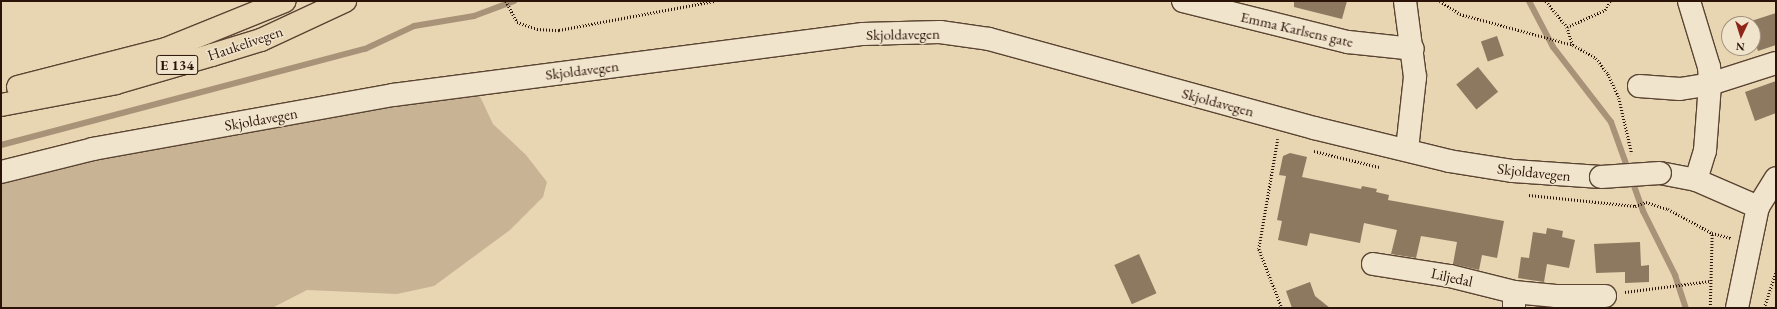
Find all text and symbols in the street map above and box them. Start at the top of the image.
street label: Emma Karlsens gate [1239,7,1355,51]
north arrow [1721,16,1761,56]
street label: Haukelivegen [205,22,285,64]
street label: Skjoldavegen [866,24,940,44]
text: N [1735,40,1745,54]
road number: E 134 [156,53,198,77]
street label: Skjoldavegen [544,57,620,83]
street label: Skjoldavegen [1180,84,1256,120]
street label: Skjoldavegen [223,104,299,134]
street label: Skjoldavegen [1496,159,1572,185]
street label: Liljedal [1429,264,1475,290]

